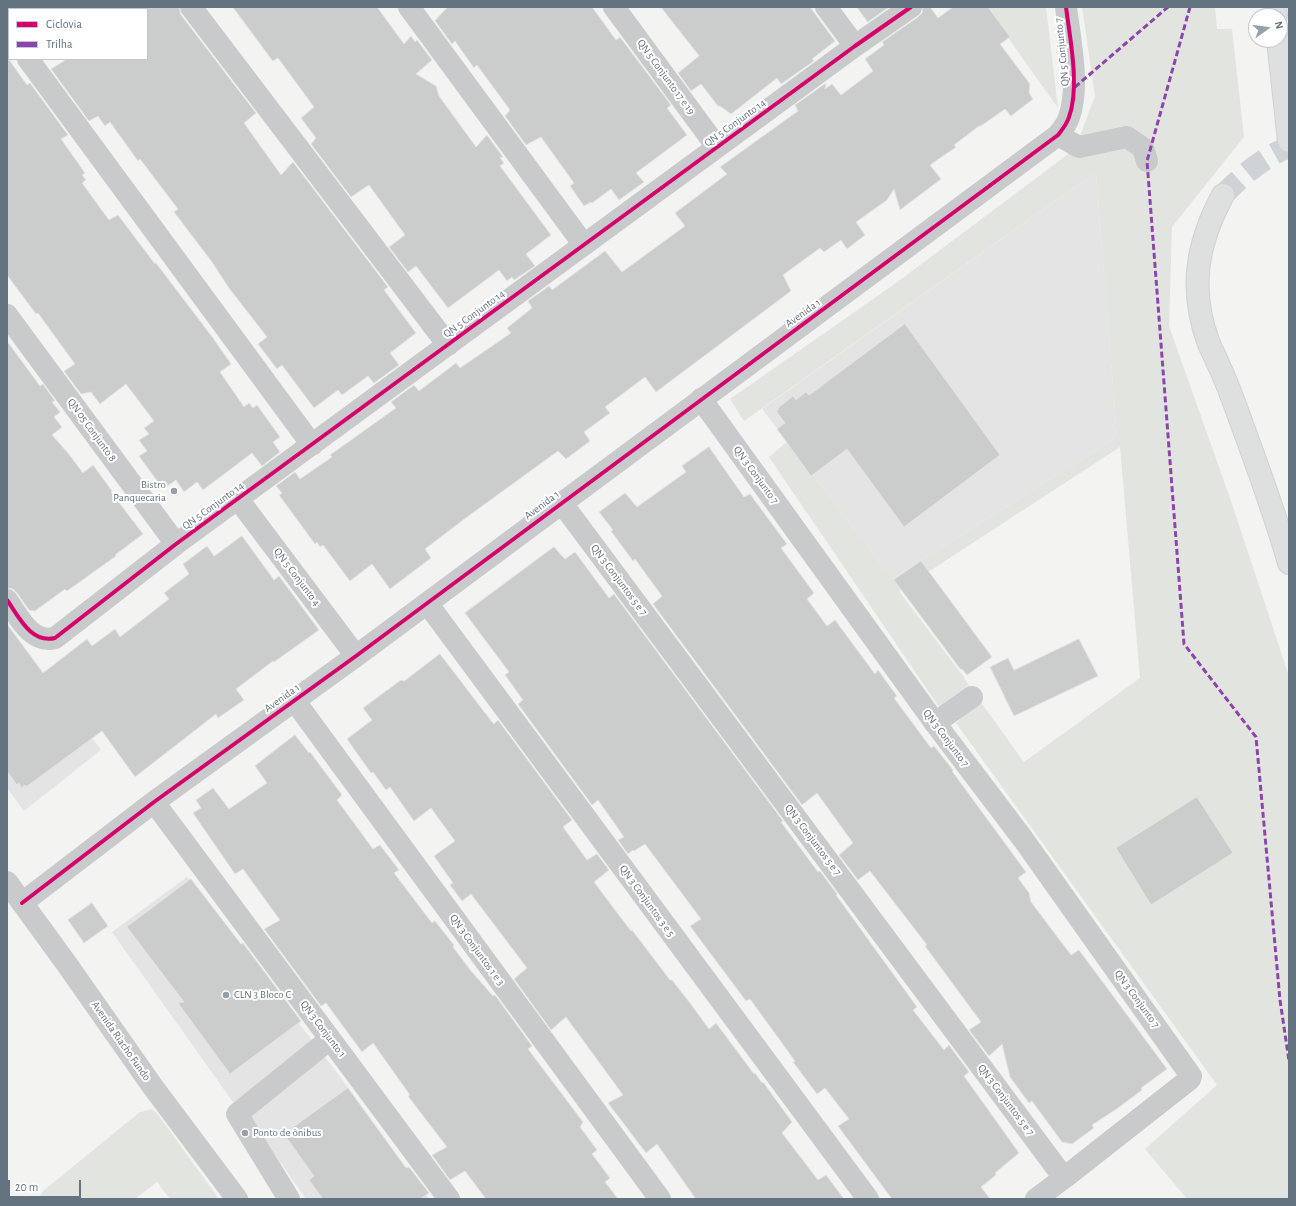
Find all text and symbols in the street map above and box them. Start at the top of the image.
legend [8,8,148,60]
north arrow [1248,8,1288,48]
street label: QN 5 Conjunto 7 [1052,17,1072,87]
text: Ciclovia [46,18,82,30]
text: N [1273,20,1285,30]
street label: QN 5 Conjunto 17 e 19 [634,37,698,117]
text: Trilha [46,38,73,50]
street label: QN 5 Conjunto 14 [702,96,768,150]
street label: QN 5 Conjunto 14 [441,287,507,341]
street label: Avenida 1 [783,296,823,330]
street label: QN 05 Conjunto 8 [65,396,119,464]
street label: QN 3 Conjunto 7 [731,443,781,507]
place label: Bistro Panquecaria [113,478,166,504]
street label: QN 5 Conjunto 14 [180,479,246,533]
marker: Bistro Panquecaria [169,486,179,496]
street label: Avenida 1 [522,488,562,522]
street label: QN 3 Conjuntos 5 e 7 [588,542,650,618]
street label: QN 5 Conjunto 4 [271,545,323,609]
street label: Avenida 1 [262,681,302,715]
street label: QN 3 Conjunto 7 [920,707,972,769]
street label: QN 3 Conjuntos 5 e 7 [782,802,844,878]
street label: QN 3 Conjuntos 3 e 5 [616,862,678,940]
street label: QN 3 Conjuntos 1 e 3 [447,912,507,988]
street label: QN 3 Conjunto 7 [1112,967,1162,1031]
place label: CLN 3 Bloco C [234,988,291,1002]
marker: CLN 3 Bloco C [221,990,231,1000]
street label: QN 3 Conjunto 1 [297,998,349,1060]
street label: Avenida Riacho Fundo [89,999,153,1083]
street label: QN 3 Conjuntos 5 e 7 [975,1062,1037,1138]
place label: Ponto de ônibus [253,1126,321,1140]
marker: Ponto de ônibus [240,1128,250,1138]
scale bar [10,1172,83,1198]
text: 20 m [15,1181,38,1193]

